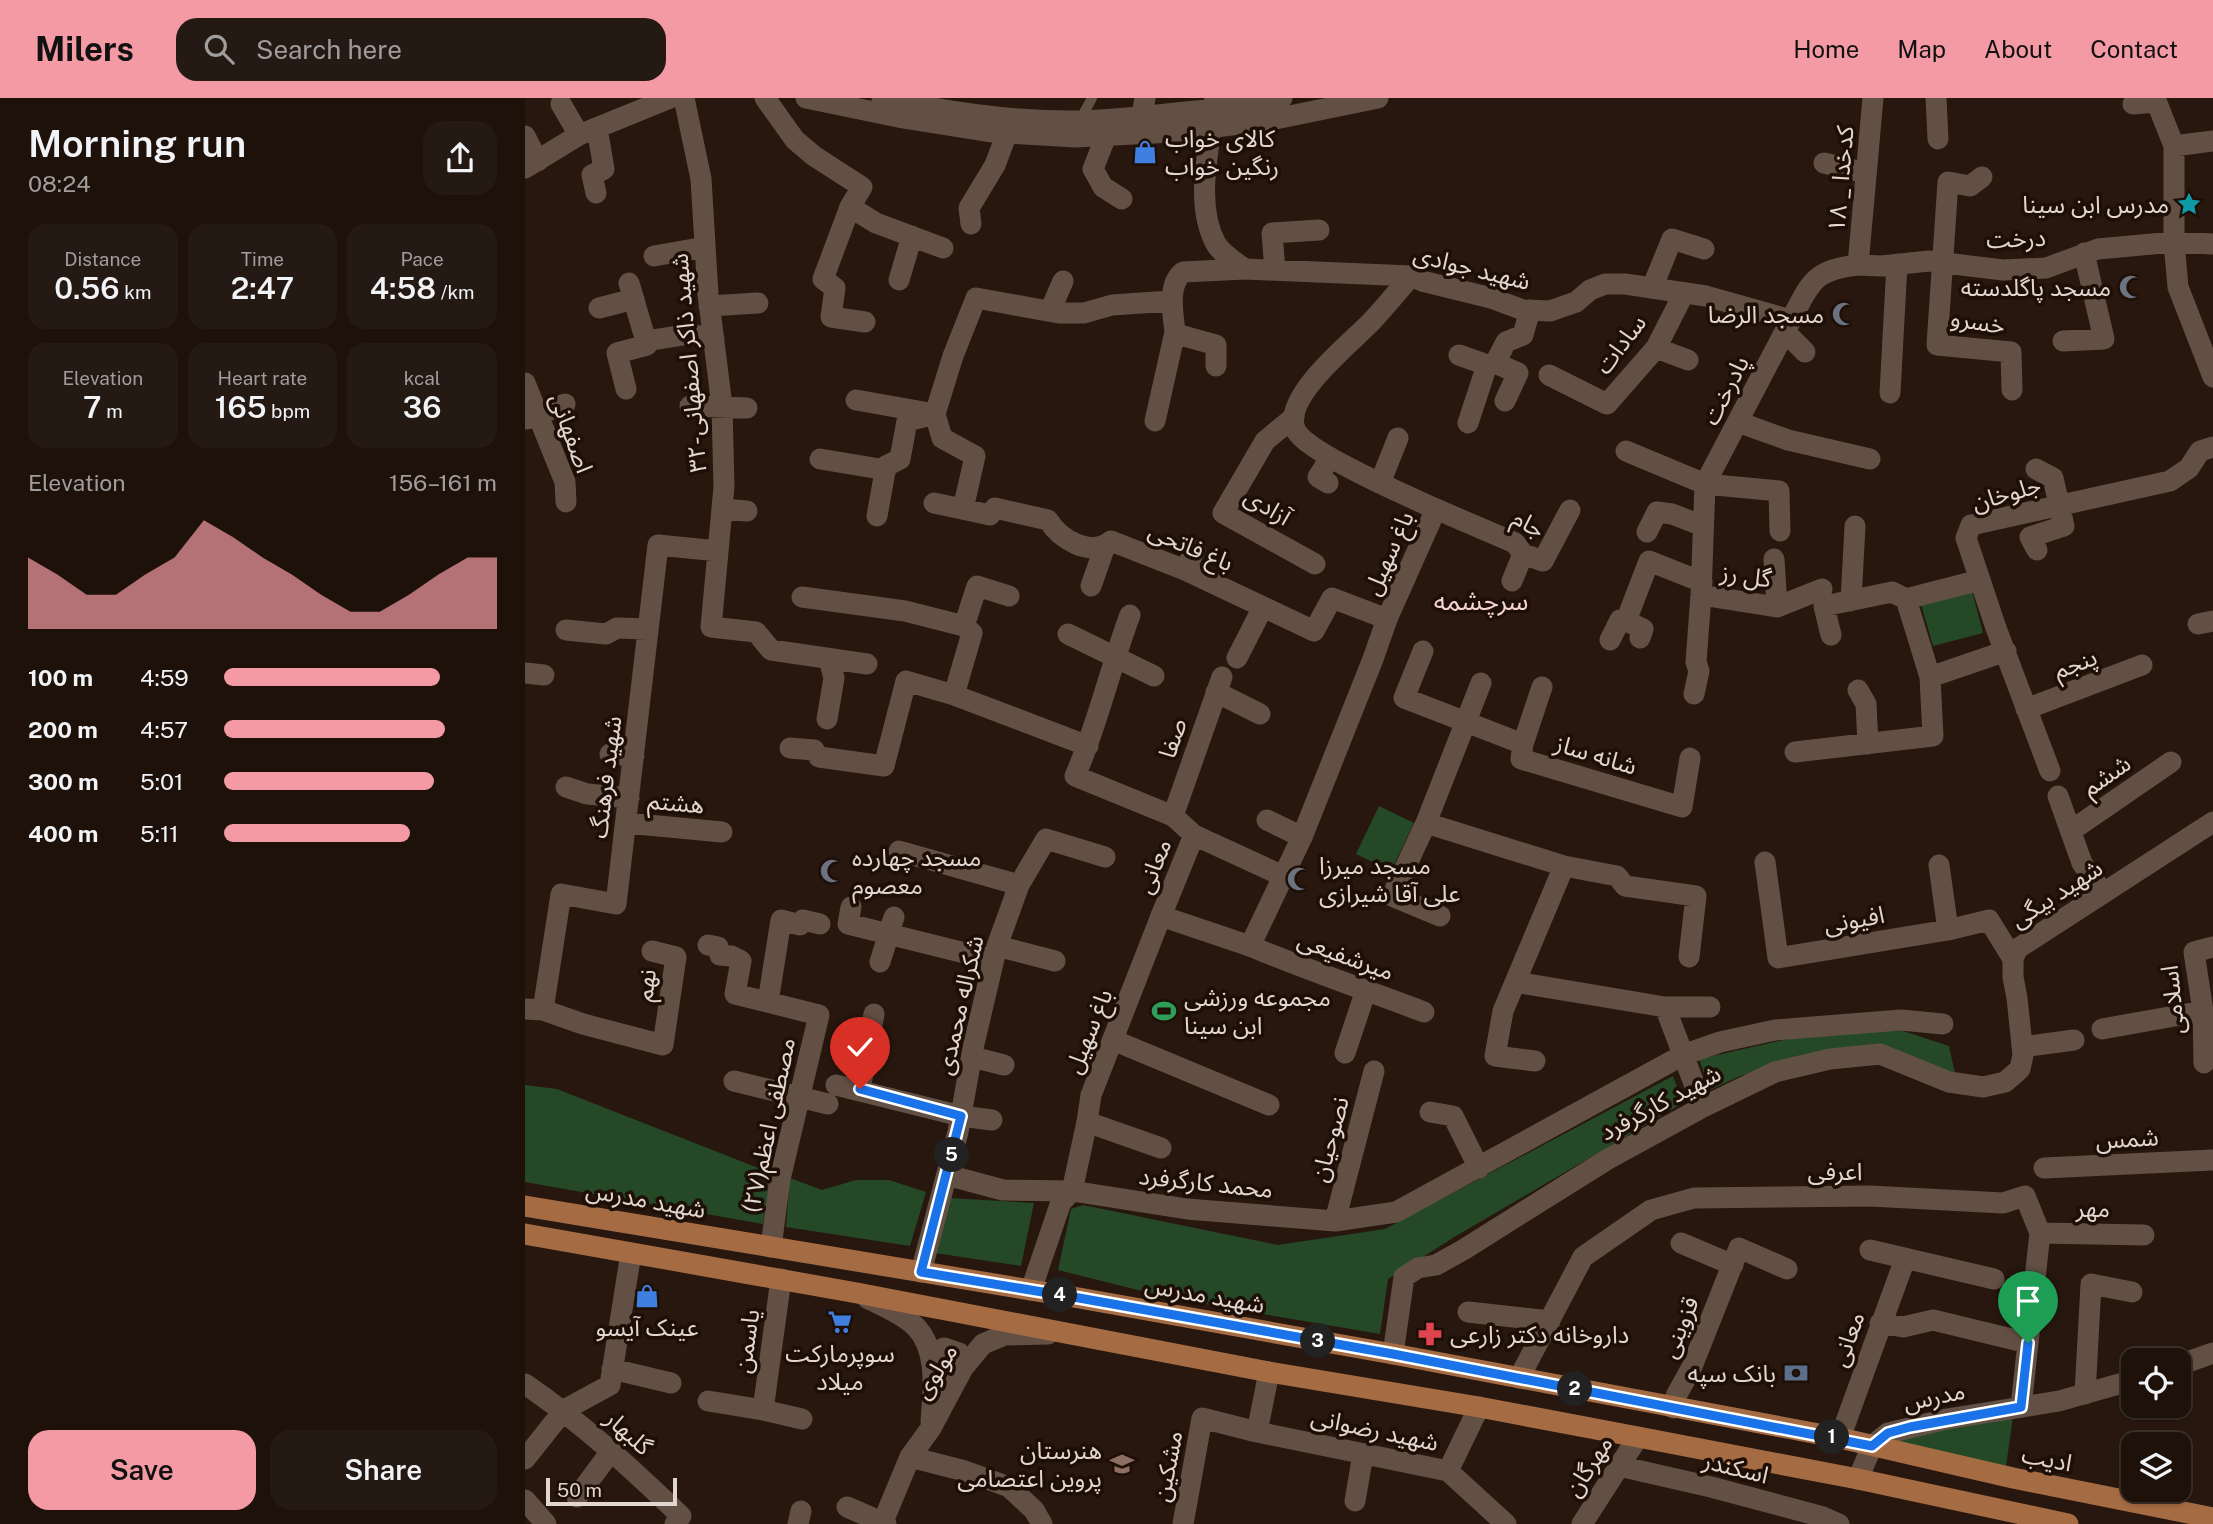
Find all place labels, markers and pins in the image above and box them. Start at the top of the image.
place label: کالای خواب رنگین خواب [1165,124,1279,181]
shop icon: کالای خواب رنگین خواب [1131,138,1159,166]
place label: مدرس ابن سینا [2022,190,2169,219]
place icon: مدرس ابن سینا [2175,190,2203,218]
place label: مسجد پاگلدسته [1961,273,2111,303]
mosque icon: مسجد پاگلدسته [2117,273,2145,301]
place label: مسجد الرضا [1708,300,1824,329]
mosque icon: مسجد الرضا [1830,300,1858,328]
place label: مسجد چهارده معصوم [852,843,981,904]
place label: مسجد میرزا علی آقا شیرازی [1319,851,1460,908]
mosque icon: مسجد چهارده معصوم [818,857,846,885]
mosque icon: مسجد میرزا علی آقا شیرازی [1285,865,1313,893]
place label: مجموعه ورزشی ابن سینا [1184,983,1331,1039]
sports icon: مجموعه ورزشی ابن سینا [1150,997,1178,1025]
pin [830,1017,890,1089]
pin: 5 [935,1138,969,1172]
pin [1998,1271,2058,1343]
pin: 4 [1043,1278,1077,1312]
shop icon: عینک آیسو [633,1282,661,1310]
supermarket icon: سوپرمارکت میلاد [826,1308,854,1336]
place label: عینک آیسو [595,1313,699,1342]
pharmacy icon: داروخانه دکتر زارعی [1416,1320,1444,1348]
place label: داروخانه دکتر زارعی [1450,1320,1629,1349]
pin: 3 [1301,1324,1335,1358]
place label: سوپرمارکت میلاد [785,1339,895,1395]
place label: بانک سپه [1687,1359,1776,1389]
bank icon: بانک سپه [1782,1359,1810,1387]
pin: 2 [1557,1372,1593,1406]
pin: 1 [1815,1420,1849,1454]
place label: هنرستان پروین اعتصامی [957,1436,1102,1494]
school or university icon: هنرستان پروین اعتصامی [1108,1450,1136,1478]

